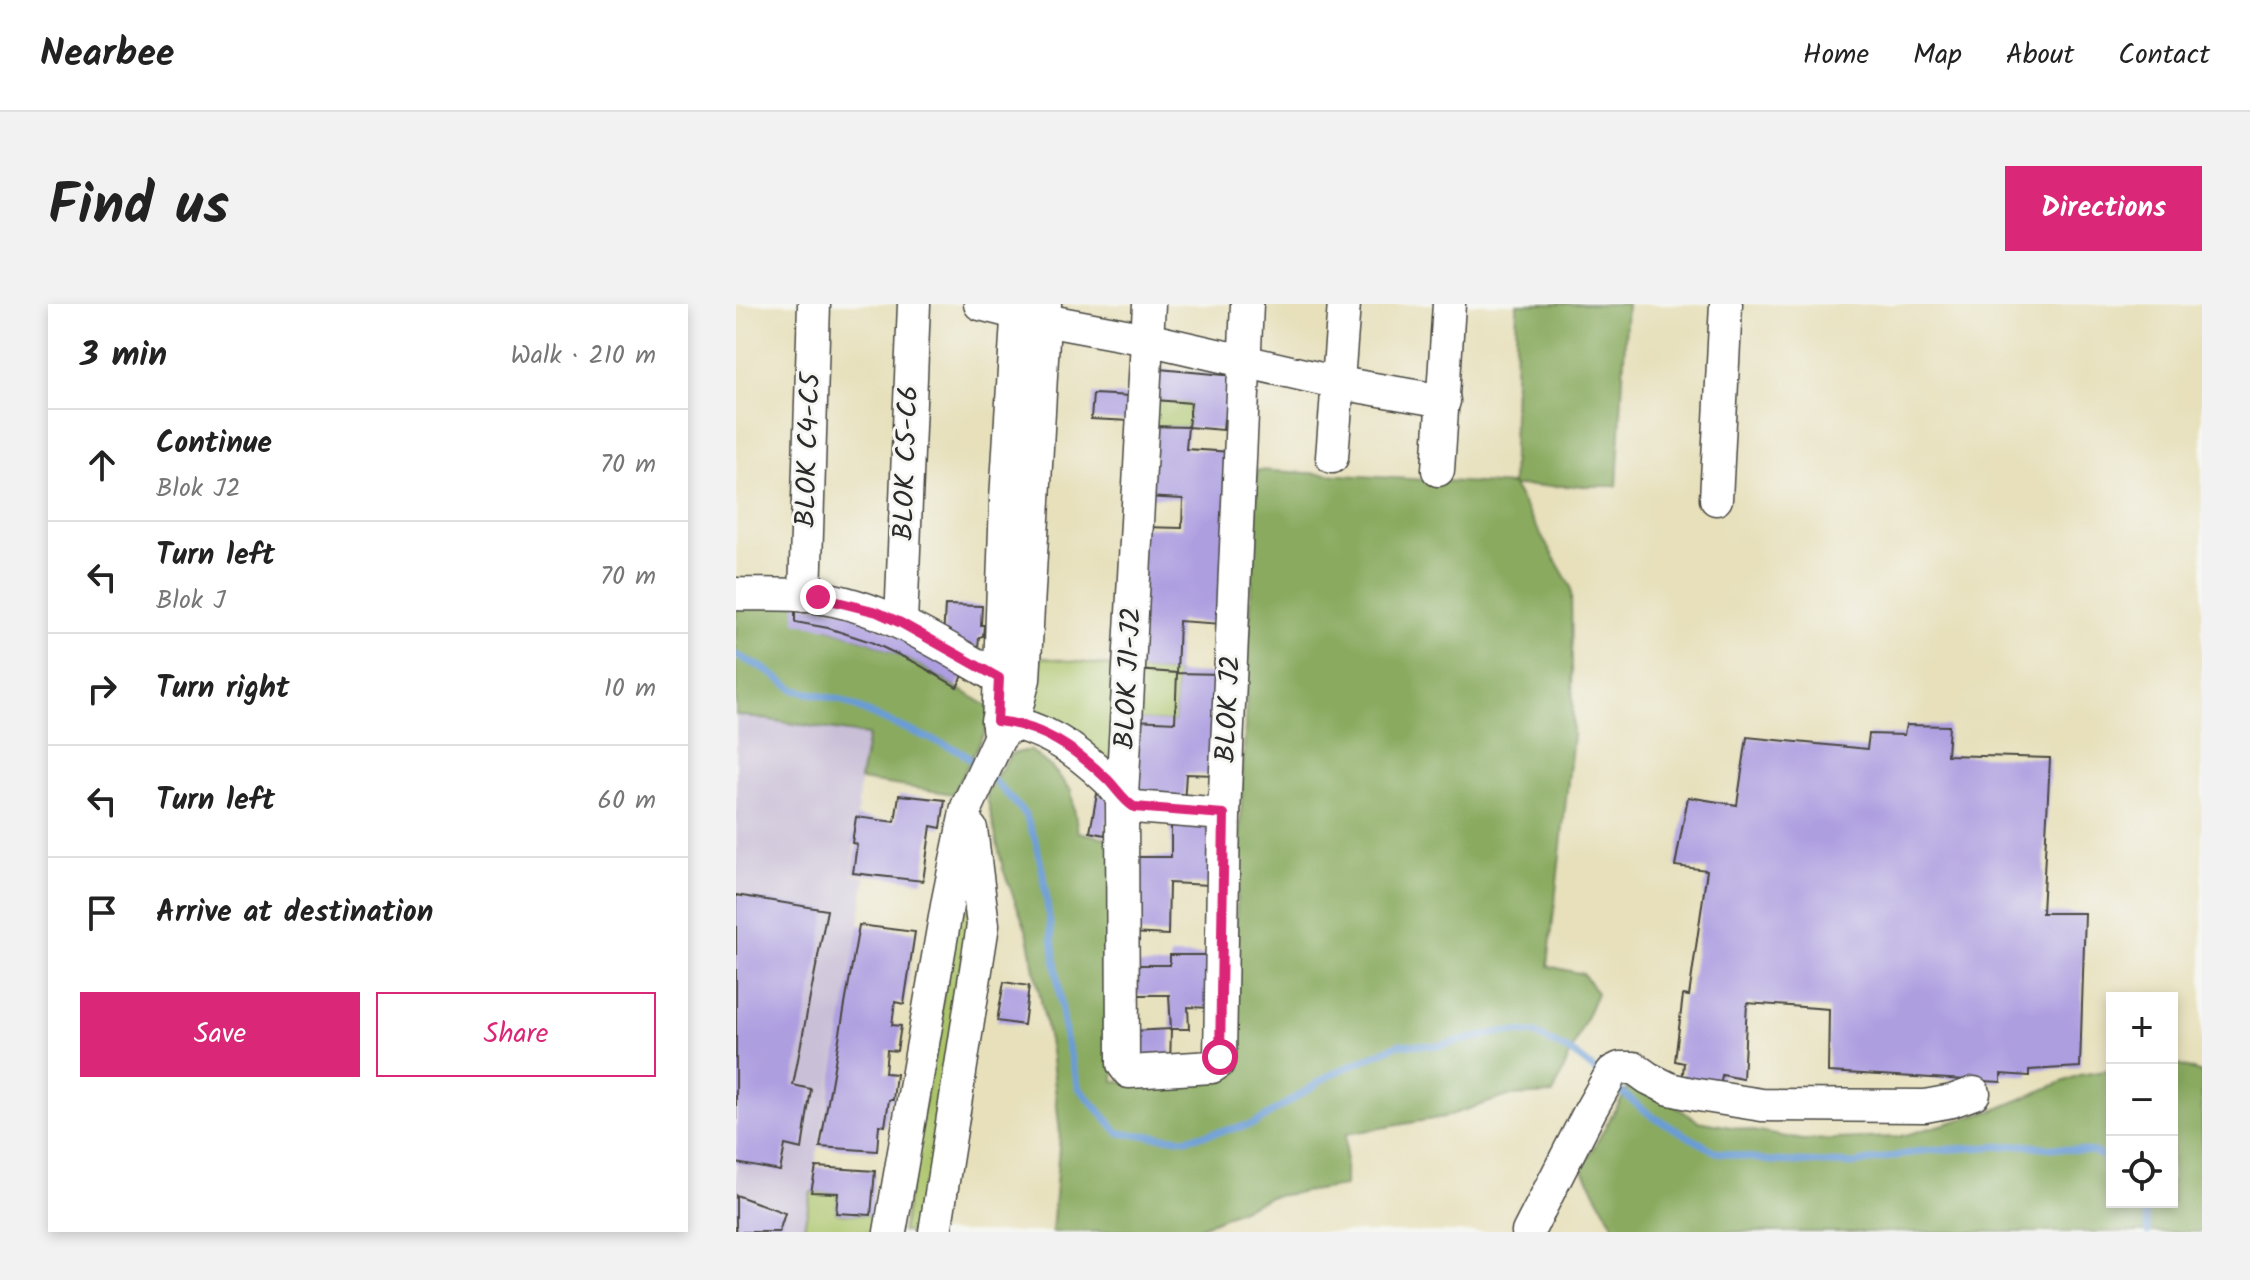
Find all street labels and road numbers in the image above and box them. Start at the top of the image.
street label: BLOK C4-C5 [784,370,834,528]
street label: BLOK C5-C6 [882,385,932,541]
street label: BLOK J1-J2 [1103,606,1155,750]
street label: BLOK J2 [1204,654,1254,764]

